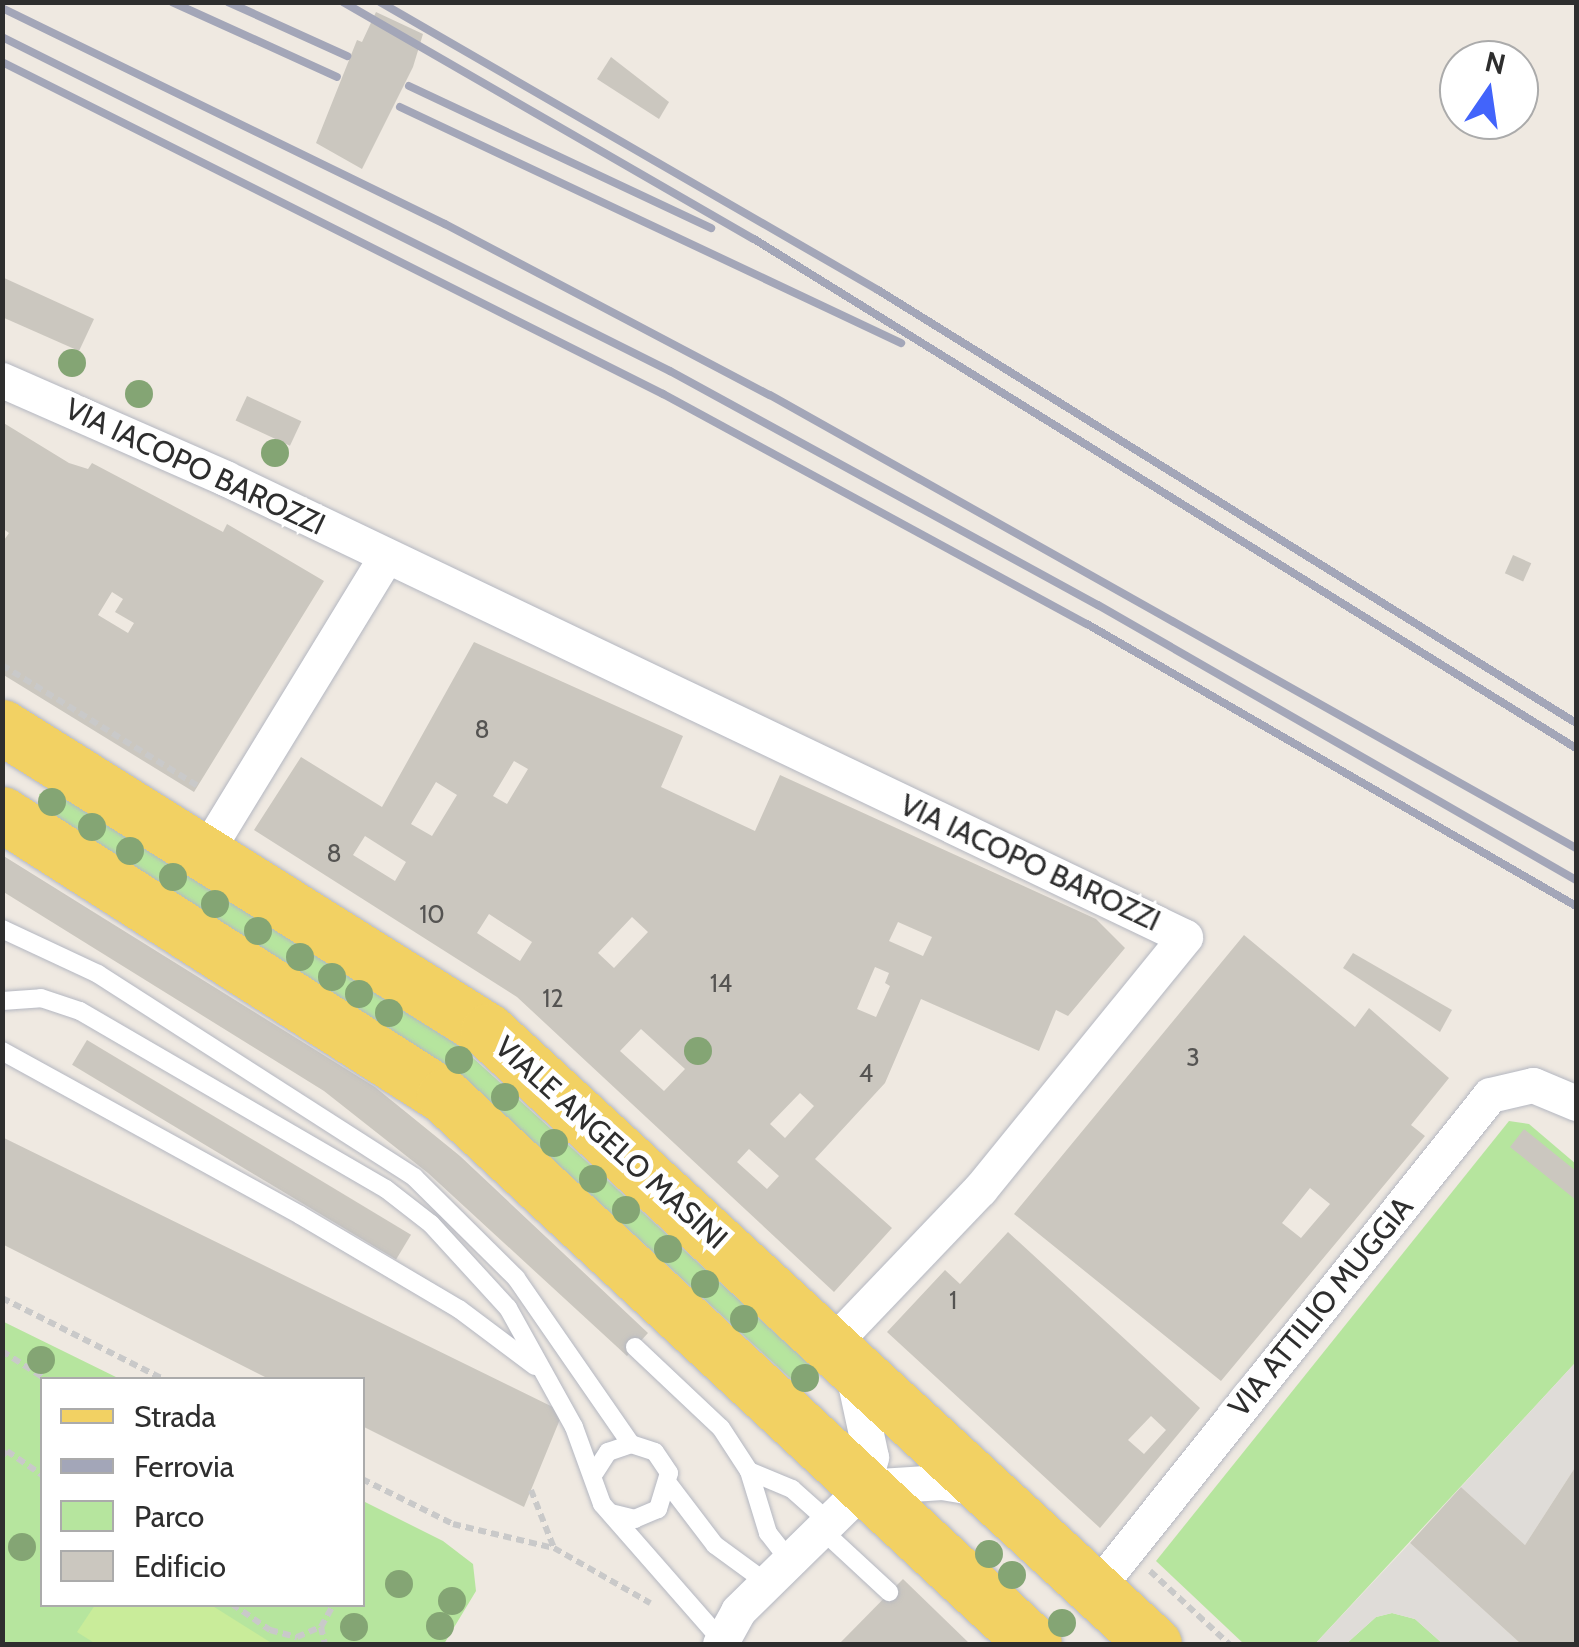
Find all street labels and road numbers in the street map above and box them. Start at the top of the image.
street label: VIA IACOPO BAROZZI [59,391,331,543]
street label: VIA IACOPO BAROZZI [894,787,1166,939]
street label: VIALE ANGELO MASINI [487,1029,735,1257]
street label: VIA ATTILIO MUGGIA [1221,1190,1421,1424]

